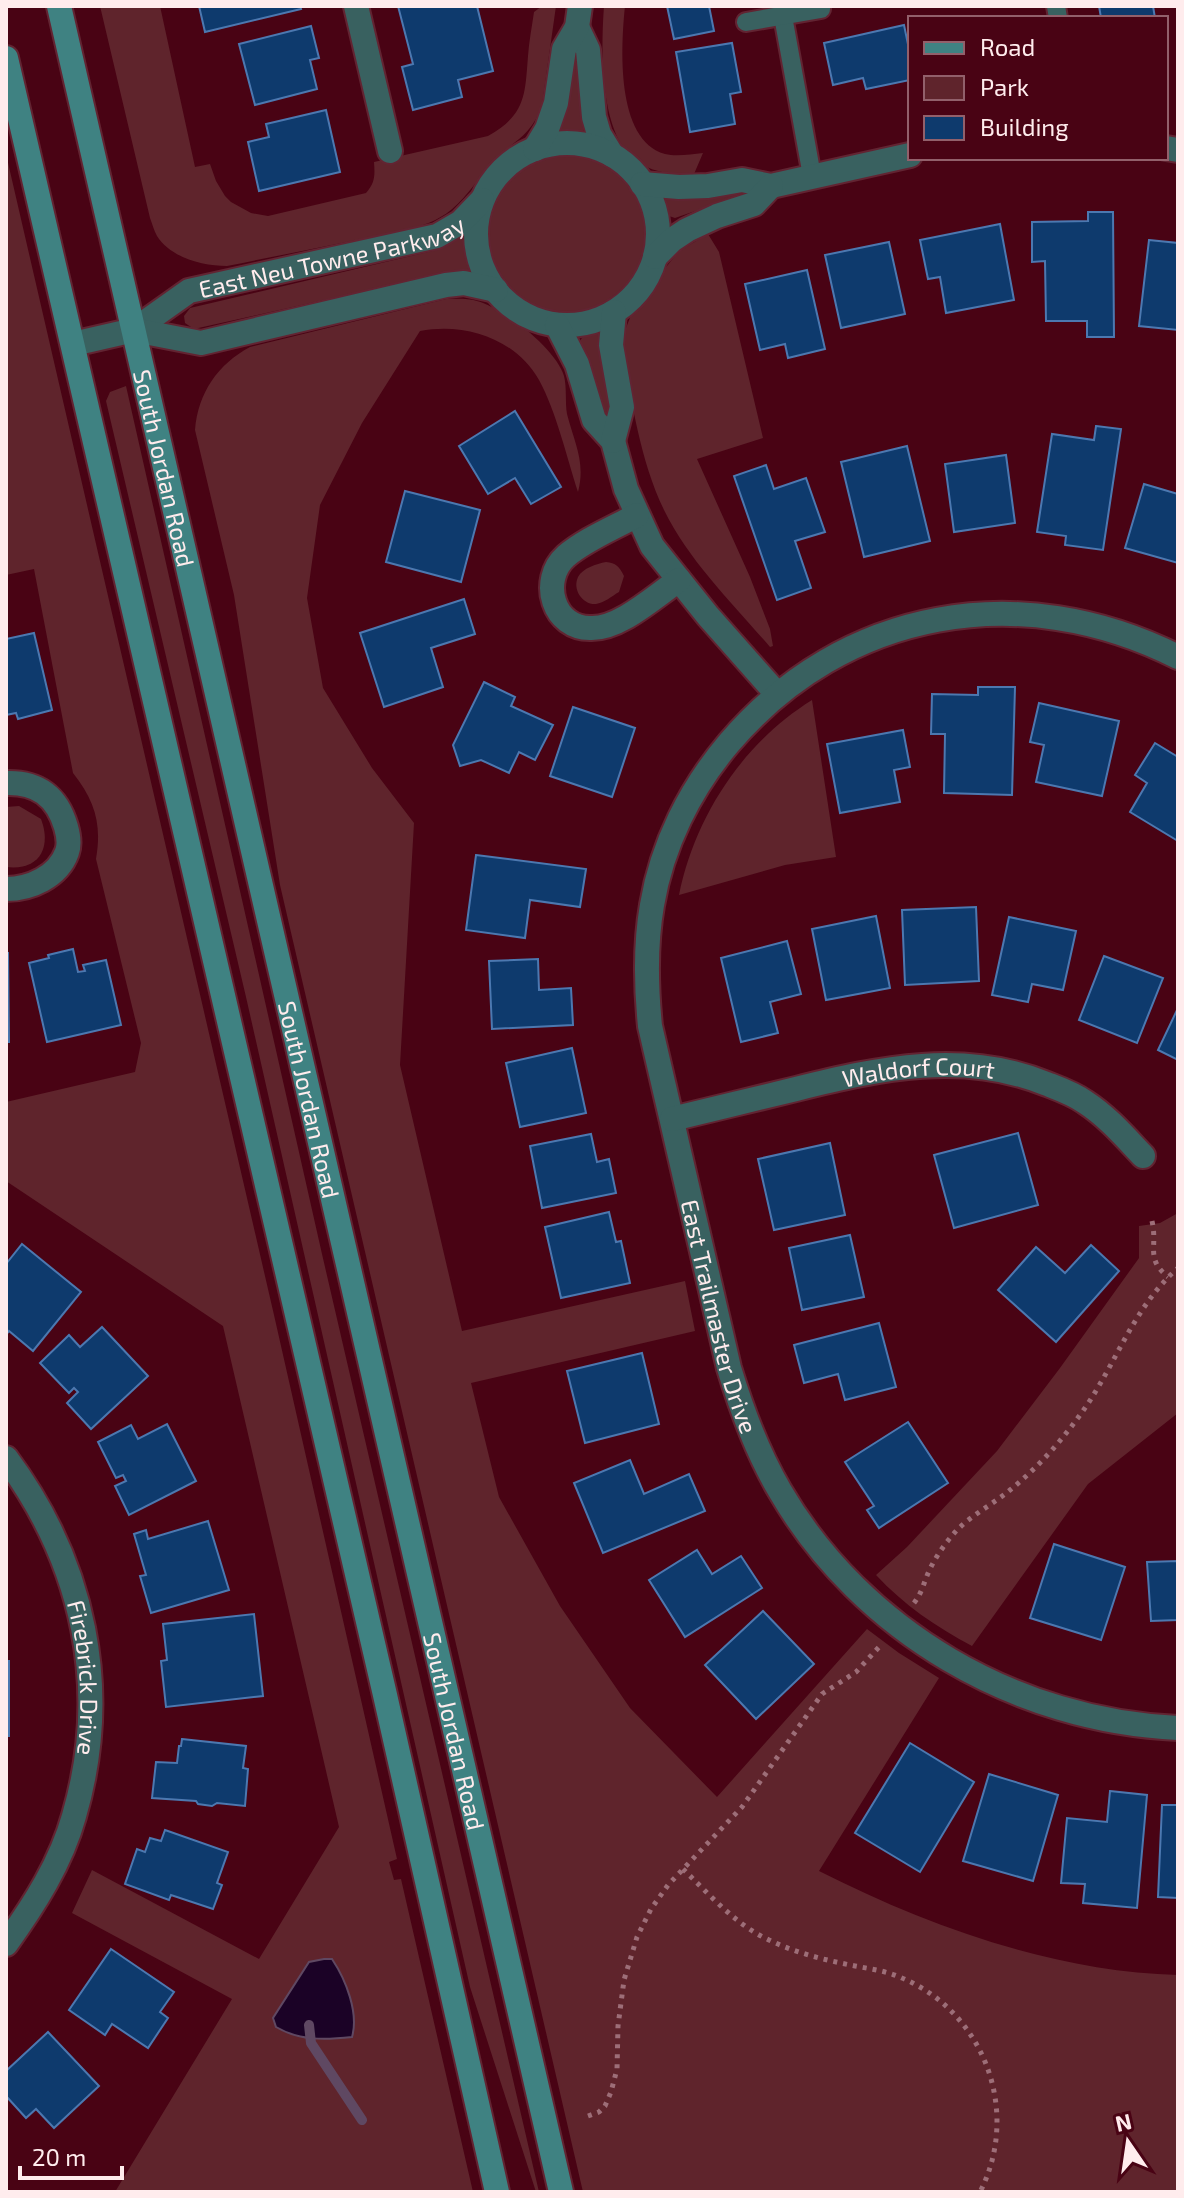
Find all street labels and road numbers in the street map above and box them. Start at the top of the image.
street label: East Neu Towne Parkway [196,209,470,303]
street label: South Jordan Road [128,367,202,569]
street label: South Jordan Road [273,998,347,1201]
street label: Waldorf Court [839,1050,997,1092]
street label: East Trailmaster Drive [676,1197,765,1437]
street label: Firebrick Drive [62,1597,105,1757]
street label: South Jordan Road [418,1630,492,1833]

